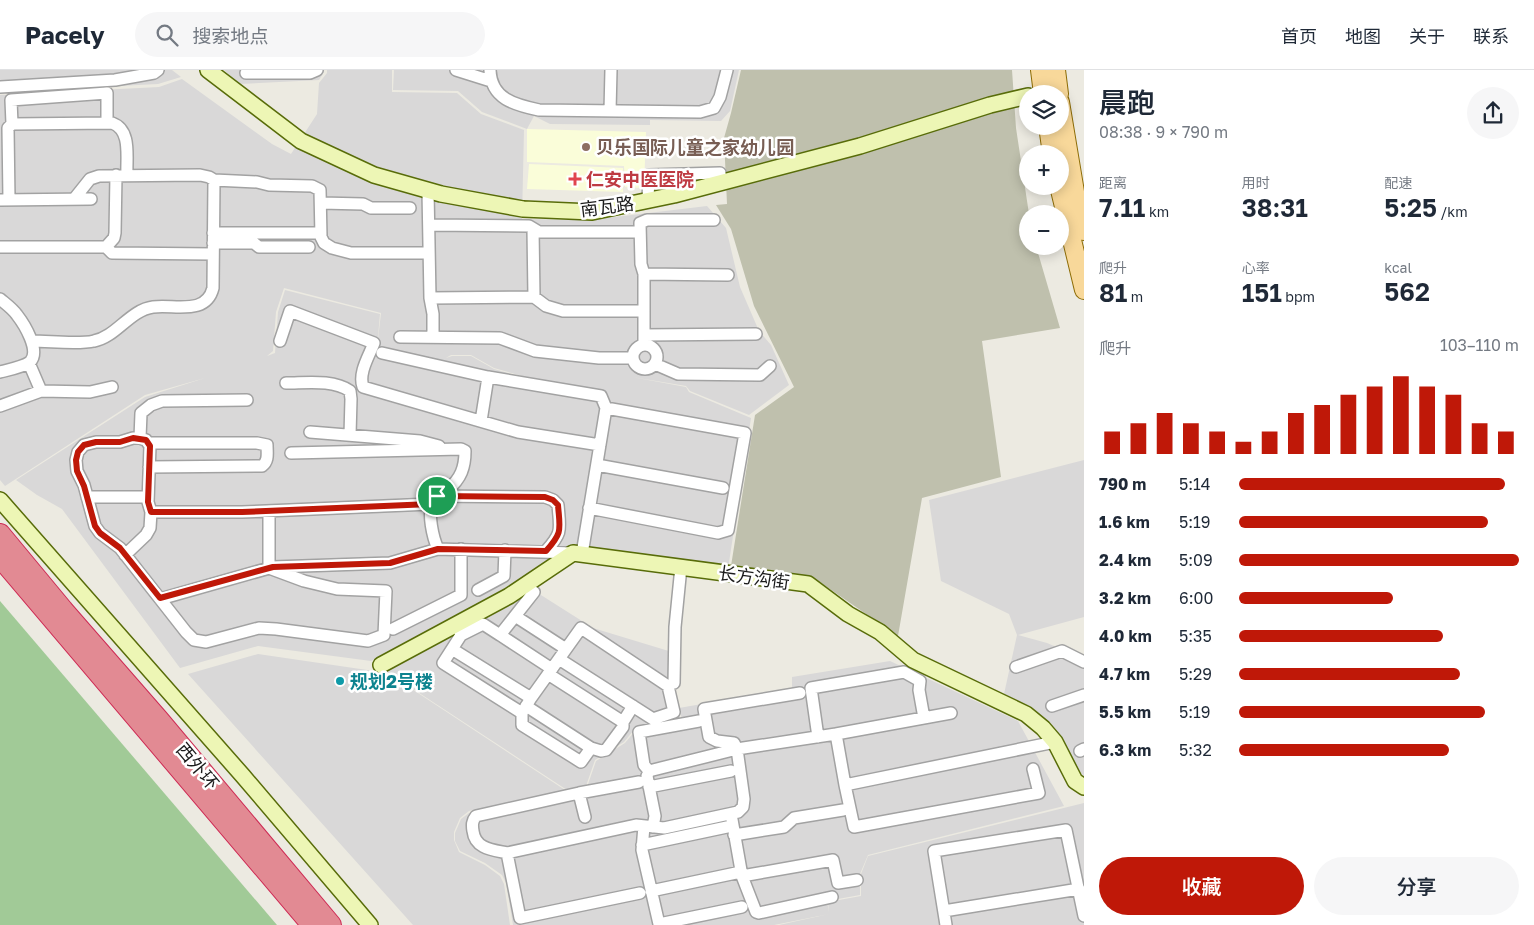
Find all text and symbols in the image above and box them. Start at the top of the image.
search box [135,12,485,57]
text: Pacely [25,20,105,49]
icon: search [153,21,181,49]
text: 搜索地点 [193,24,269,47]
text: 首页 [1281,25,1317,47]
text: 地图 [1345,25,1381,47]
text: 关于 [1409,25,1445,47]
text: 联系 [1473,25,1509,47]
map controls [1019,85,1069,255]
button: layers [1019,85,1069,135]
text: 晨跑 [1099,86,1155,119]
button: share [1467,87,1519,139]
text: 08:38 · 9 × 790 m [1099,122,1228,142]
place label: 贝乐国际儿童之家幼儿园 [596,136,794,158]
marker: 贝乐国际儿童之家幼儿园 [580,141,592,153]
button: + [1019,145,1069,195]
place label: 仁安中医医院 [586,168,694,190]
marker: 仁安中医医院 [568,172,582,186]
text: 距离 [1099,174,1127,191]
text: 用时 [1242,174,1270,191]
text: 配速 [1384,174,1412,191]
street label: 南瓦路 [579,192,635,220]
text: 7.11 [1099,192,1145,223]
text: 38:31 [1242,192,1308,223]
text: 5:25 [1384,192,1437,223]
text: km [1145,203,1169,220]
text: /km [1437,203,1468,220]
button: − [1019,205,1069,255]
text: 爬升 [1099,259,1127,276]
text: 心率 [1242,259,1270,276]
text: kcal [1384,259,1412,276]
text: 562 [1384,276,1430,307]
text: 81 [1099,277,1127,308]
text: 151 [1242,277,1282,308]
text: m [1127,288,1143,305]
text: bpm [1282,288,1315,305]
text: 103–110 m [1440,335,1519,355]
text: 爬升 [1099,338,1131,358]
text: 790 m [1099,474,1146,494]
text: 5:14 [1179,474,1211,494]
pin [416,475,458,517]
icon: arrive [423,482,451,510]
text: 1.6 km [1099,512,1150,532]
text: 5:19 [1179,512,1211,532]
text: 2.4 km [1099,550,1151,570]
text: 5:09 [1179,550,1213,570]
street label: 长方沟街 [717,561,791,593]
text: 3.2 km [1099,588,1151,608]
text: 6:00 [1179,588,1213,608]
text: 4.0 km [1099,626,1152,646]
text: 5:35 [1179,626,1212,646]
text: 4.7 km [1099,664,1150,684]
text: 5:29 [1179,664,1212,684]
place label: 规划2号楼 [350,670,433,692]
marker: 规划2号楼 [334,675,346,687]
text: 5.5 km [1099,702,1151,722]
text: 5:19 [1179,702,1211,722]
street label: 西外环 [172,738,224,794]
text: 6.3 km [1099,740,1151,760]
text: 5:32 [1179,740,1212,760]
button: 收藏 [1099,857,1304,915]
button: 分享 [1314,857,1519,915]

